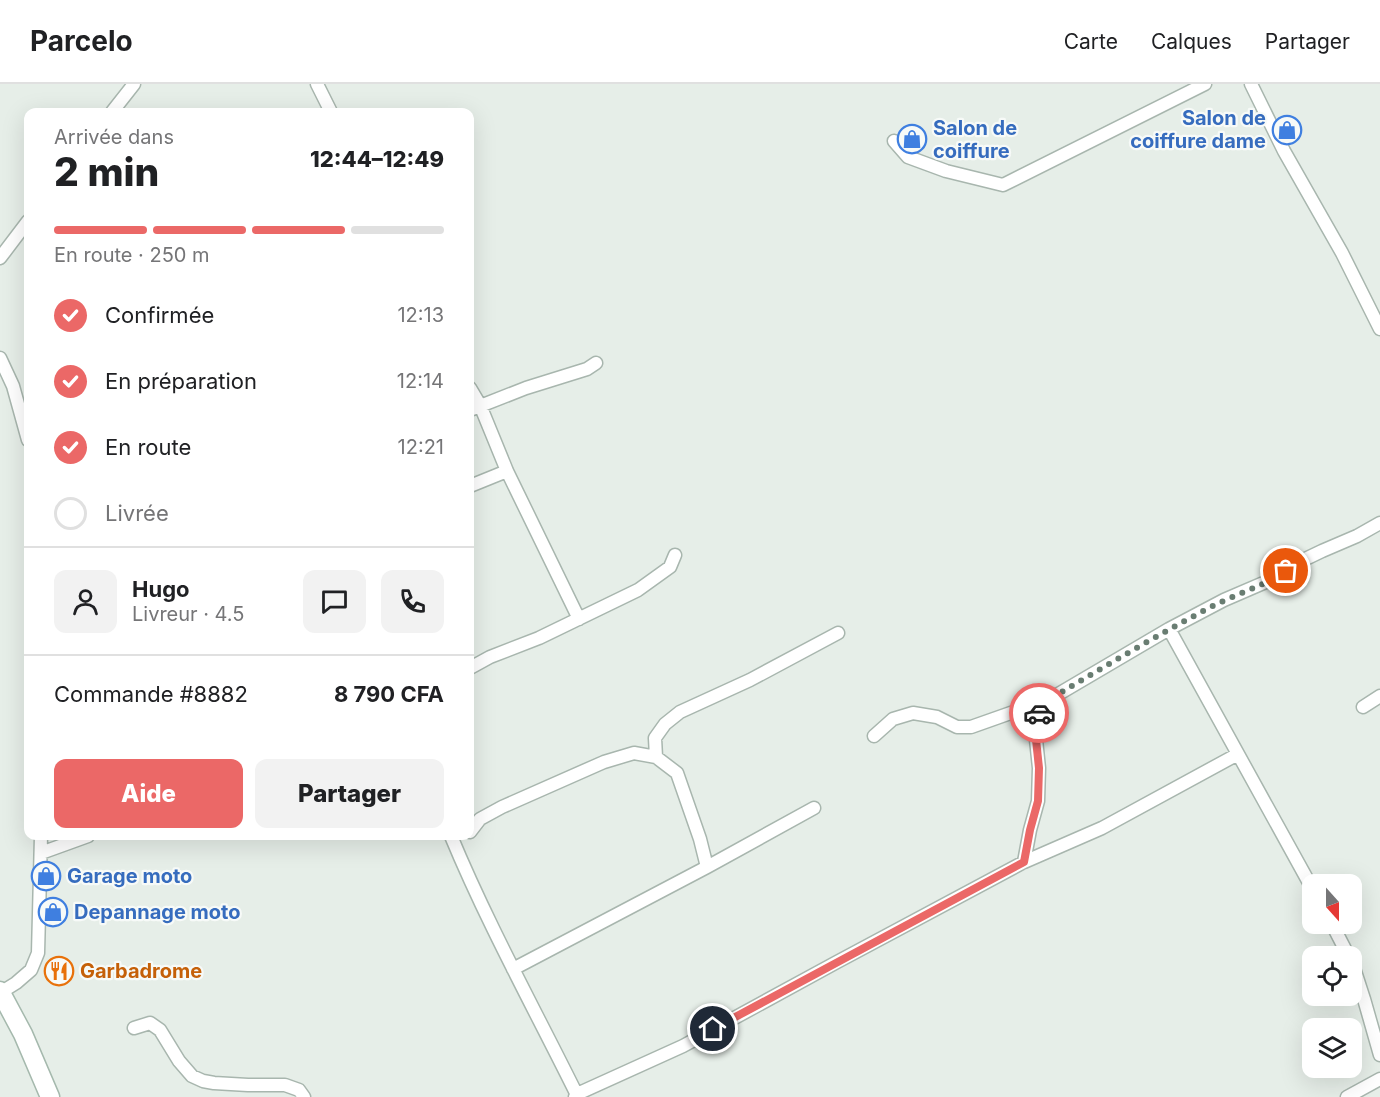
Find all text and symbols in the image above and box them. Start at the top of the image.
text: Parcelo [30,24,133,58]
text: Carte [1064,29,1118,54]
text: Calques [1151,29,1232,54]
text: Partager [1265,29,1350,54]
place label: Salon de coiffure dame [1130,106,1266,153]
shop icon: Salon de coiffure dame [1271,114,1303,146]
place label: Salon de coiffure [933,116,1017,163]
shop icon: Salon de coiffure [896,123,928,155]
text: Arrivée dans [54,125,174,149]
text: 12:44–12:49 [310,146,444,172]
text: 2 min [54,148,159,195]
text: En route · 250 m [54,243,210,267]
icon: check [54,299,87,332]
text: Confirmée [105,302,214,328]
text: 12:13 [397,303,444,327]
icon: check [54,365,87,398]
text: En préparation [105,368,257,394]
text: 12:14 [397,369,444,393]
icon: check [54,431,87,464]
text: En route [105,434,191,460]
text: 12:21 [398,435,444,459]
text: Livrée [105,500,169,526]
pin [1260,545,1311,596]
icon: bag [1269,554,1302,587]
button: person [54,570,117,633]
button: chat [303,570,366,633]
button: phone [381,570,444,633]
text: Hugo [132,576,190,602]
text: Livreur · 4.5 [132,602,245,626]
text: Commande #8882 [54,681,248,707]
text: 8 790 CFA [334,681,444,707]
courier [1009,683,1069,743]
icon: car [1023,697,1056,730]
button: Aide [54,759,243,828]
button: Partager [255,759,444,828]
shop icon: Garage moto [30,860,62,892]
place label: Garage moto [67,864,192,888]
north arrow [1302,874,1362,934]
map controls [1302,874,1362,1078]
shop icon: Depannage moto [37,896,69,928]
place label: Depannage moto [74,900,240,924]
button: locate [1302,946,1362,1006]
restaurant icon: Garbadrome [43,955,75,987]
place label: Garbadrome [80,959,202,983]
pin [687,1003,738,1054]
icon: home [696,1012,729,1045]
button: layers [1302,1018,1362,1078]

